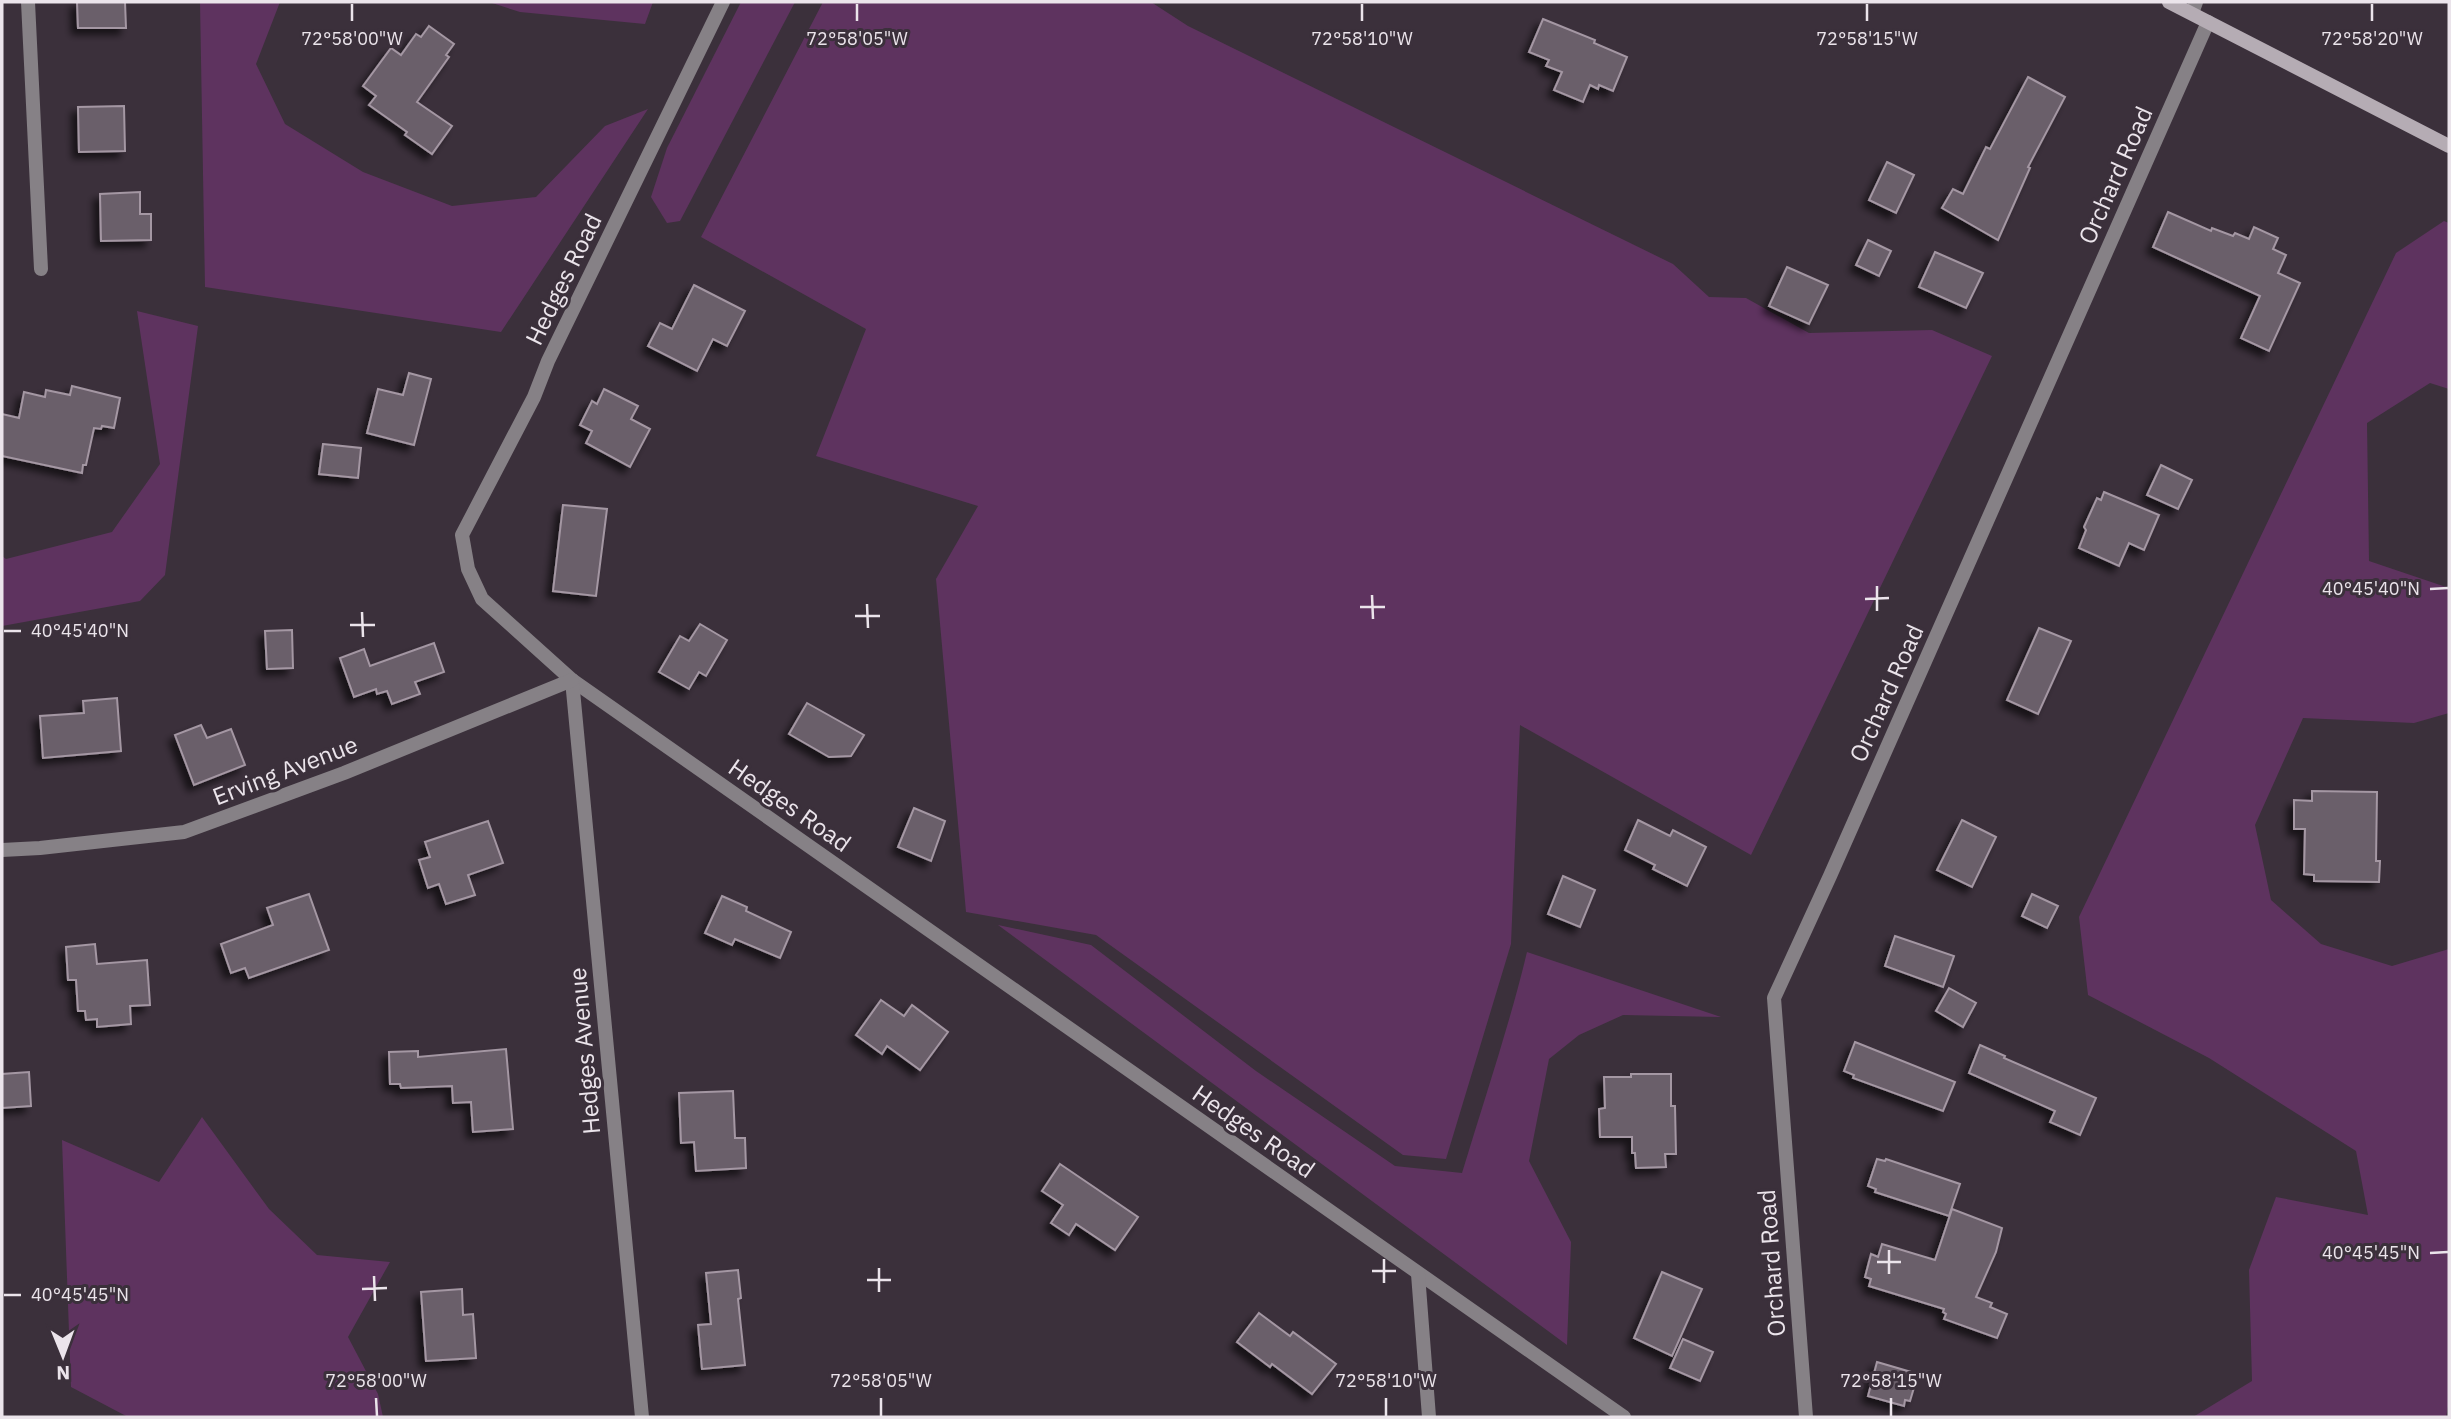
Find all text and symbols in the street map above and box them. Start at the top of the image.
text: 72°58'00"W [301,27,403,50]
text: 72°58'05"W [806,27,908,50]
text: 72°58'10"W [1311,27,1413,50]
text: 72°58'15"W [1816,27,1918,50]
text: 72°58'20"W [2321,27,2423,50]
street label: Orchard Road [2070,101,2160,249]
street label: Hedges Road [517,208,609,350]
text: 40°45'40"N [2322,577,2420,600]
text: 40°45'40"N [31,619,129,642]
street label: Orchard Road [1841,619,1931,767]
street label: Erving Avenue [208,728,362,812]
street label: Hedges Road [723,751,857,859]
street label: Hedges Avenue [561,966,607,1136]
street label: Hedges Road [1187,1077,1321,1185]
street label: Orchard Road [1750,1188,1792,1338]
text: 40°45'45"N [2322,1241,2420,1264]
text: 40°45'45"N [31,1283,129,1306]
north arrow [28,1321,98,1391]
text: N [56,1361,70,1385]
text: 72°58'00"W [325,1369,427,1392]
text: 72°58'05"W [830,1369,932,1392]
text: 72°58'10"W [1335,1369,1437,1392]
text: 72°58'15"W [1840,1369,1942,1392]

